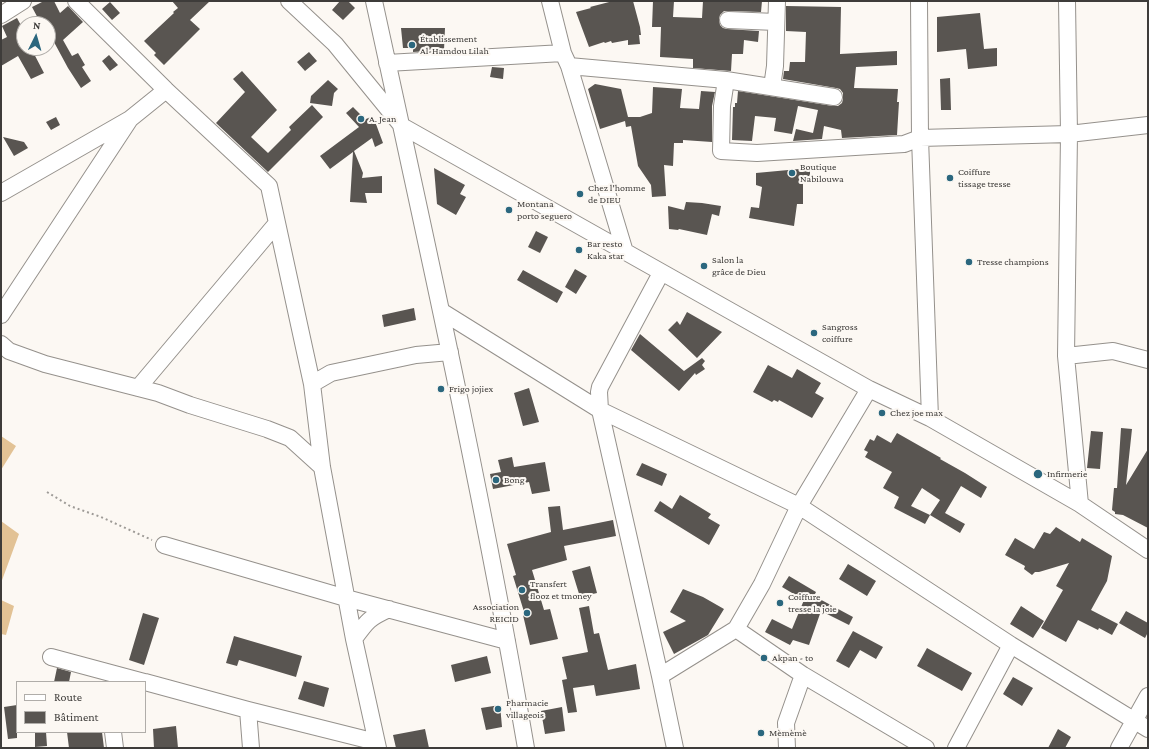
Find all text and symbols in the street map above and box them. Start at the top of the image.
north arrow [16,16,56,56]
text: N [33,19,41,31]
place label: Établissement Al-Hamdou Lilah [420,33,489,56]
marker: Établissement Al-Hamdou Lilah [407,40,417,50]
place label: A. Jean [369,113,396,125]
marker: A. Jean [356,114,366,124]
place label: Boutique Nabilouwa [800,161,844,184]
place label: Coiffure tissage tresse [958,166,1011,190]
marker: Boutique Nabilouwa [787,168,797,178]
marker: Coiffure tissage tresse [945,173,955,183]
place label: Chez l'homme de DIEU [588,182,645,206]
marker: Chez l'homme de DIEU [575,189,585,199]
place label: Montana porto seguero [517,198,572,222]
marker: Montana porto seguero [504,205,514,215]
place label: Bar resto Kaka star [587,238,624,262]
marker: Bar resto Kaka star [574,245,584,255]
place label: Salon la grâce de Dieu [712,254,766,278]
place label: Tresse champions [977,256,1049,268]
marker: Tresse champions [964,257,974,267]
marker: Salon la grâce de Dieu [699,261,709,271]
place label: Sangross coiffure [822,321,858,344]
marker: Sangross coiffure [809,328,819,338]
place label: Frigo jojiex [449,383,493,395]
marker: Frigo jojiex [436,384,446,394]
place label: Chez joe max [890,407,943,419]
marker: Chez joe max [877,408,887,418]
marker: Infirmerie [1032,468,1044,480]
place label: Infirmerie [1047,468,1087,480]
place label: Bong [504,474,525,486]
marker: Bong [491,475,501,485]
place label: Transfert flooz et tmoney [530,578,592,602]
marker: Transfert flooz et tmoney [517,585,527,595]
place label: Coiffure tresse la joie [788,591,837,614]
marker: Coiffure tresse la joie [775,598,785,608]
place label: Association REICID [473,601,519,624]
marker: Association REICID [522,608,532,618]
place label: Akpan - to [772,652,813,664]
marker: Akpan - to [759,653,769,663]
legend [16,681,146,733]
text: Route [54,690,82,704]
place label: Pharmacie villageois [506,697,548,720]
marker: Pharmacie villageois [493,704,503,714]
text: Bâtiment [54,710,99,724]
place label: Mèmèmè [769,727,807,739]
marker: Mèmèmè [756,728,766,738]

